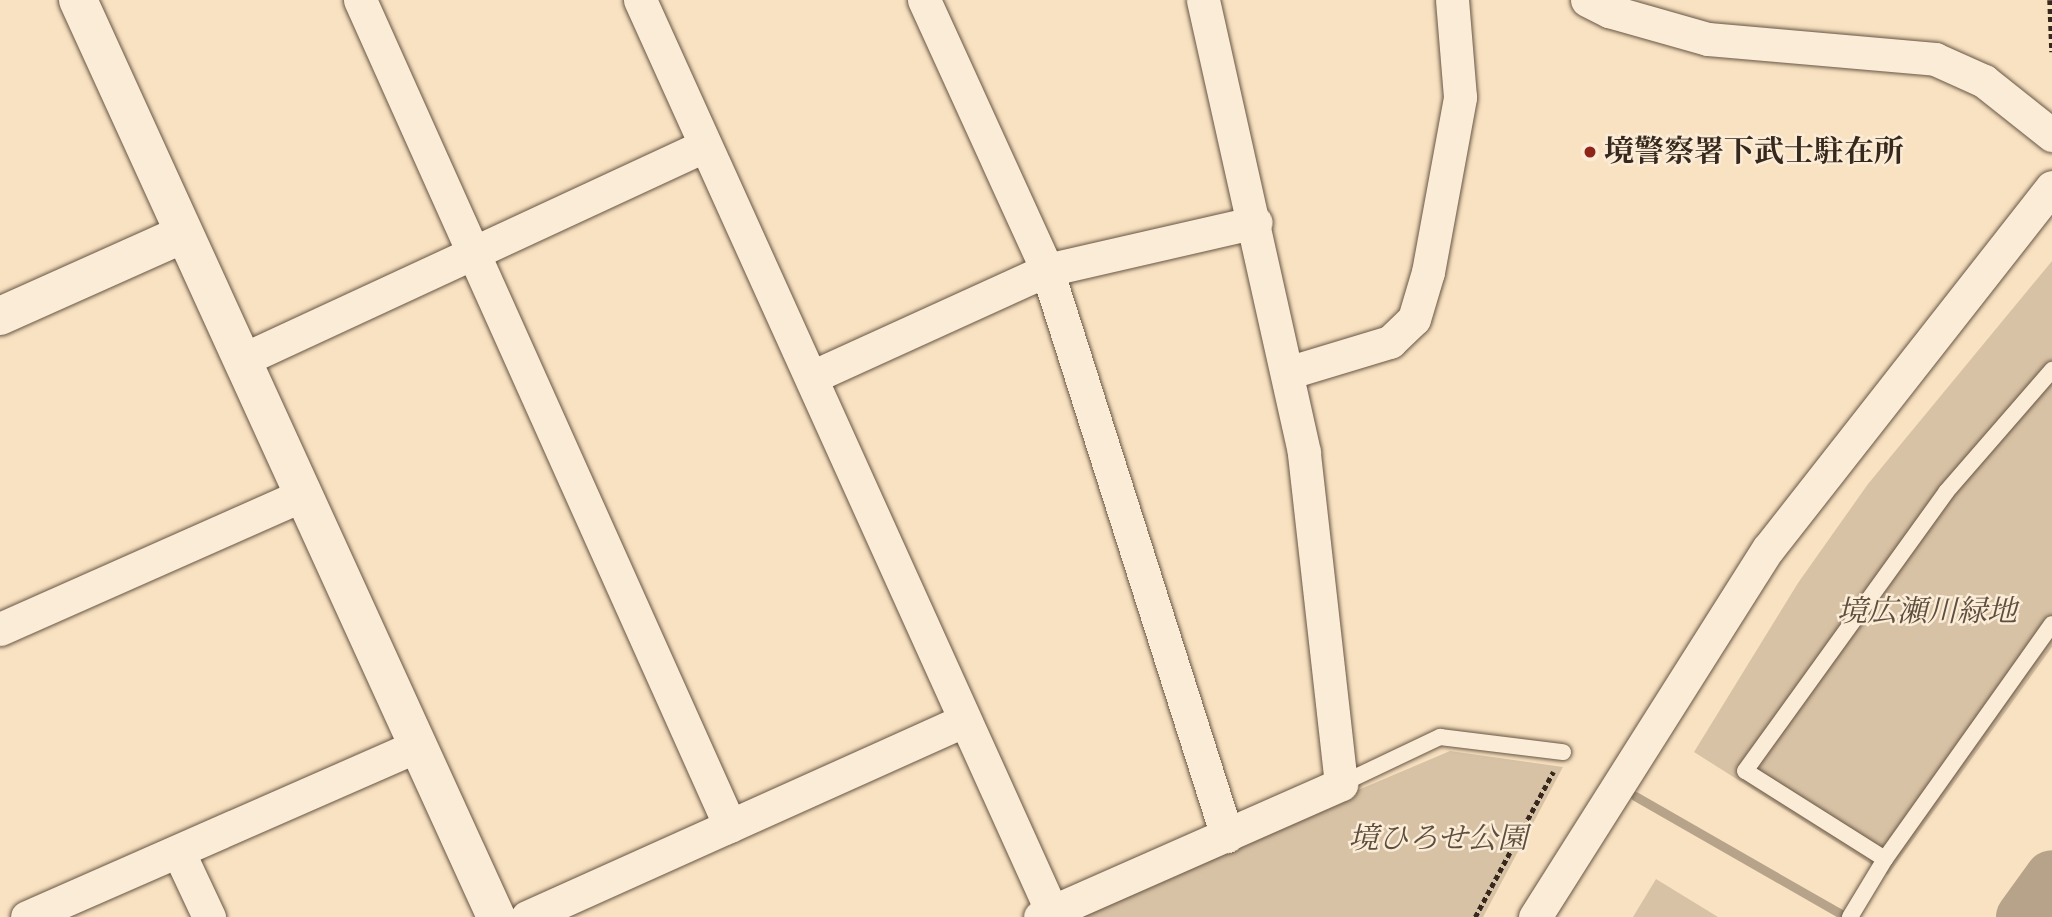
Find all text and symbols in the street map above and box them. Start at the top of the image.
place label: 境警察署下武士駐在所 [1604,134,1904,170]
marker: 境警察署下武士駐在所 [1582,144,1598,160]
park label: 境広瀬川緑地 [1837,594,2017,630]
park label: 境ひろせ公園 [1348,821,1528,857]

